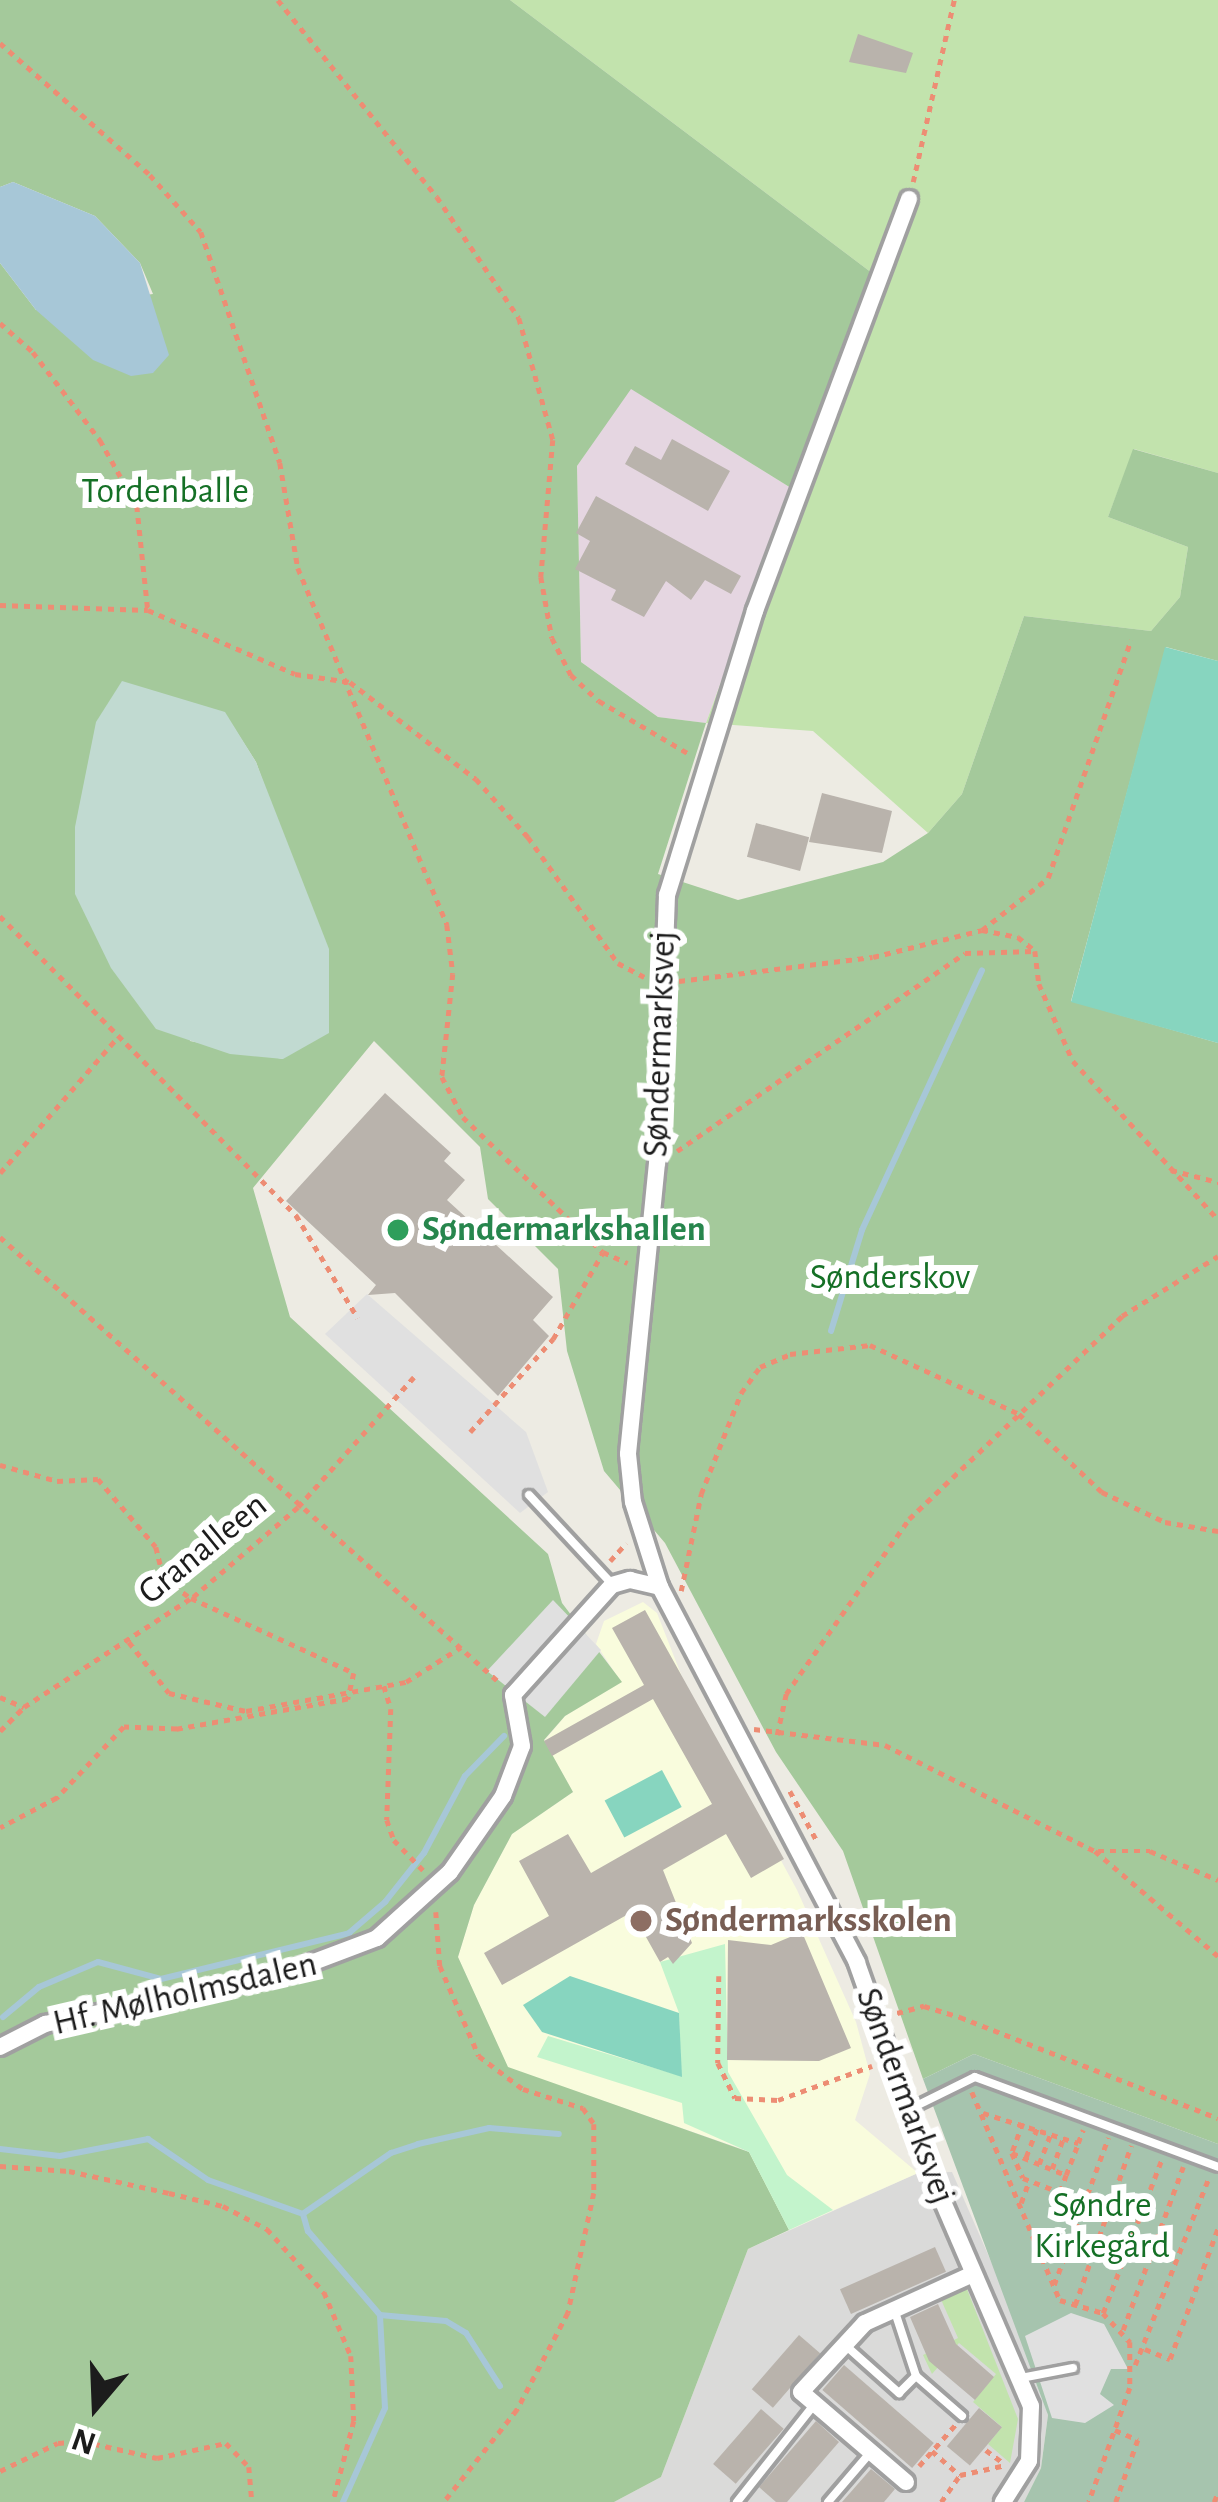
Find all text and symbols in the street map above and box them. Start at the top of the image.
park label: Tordenballe [81,470,249,514]
street label: Søndermarksvej [634,930,686,1158]
place label: Søndermarkshallen [422,1208,706,1252]
marker: Søndermarkshallen [385,1217,411,1243]
park label: Sønderskov [810,1256,970,1300]
street label: Granalleen [130,1484,276,1614]
place label: Søndermarksskolen [665,1899,952,1943]
marker: Søndermarksskolen [628,1908,654,1934]
street label: Hf. Mølholmsdalen [49,1943,321,2045]
street label: Søndermarksvej [846,1982,964,2210]
park label: Søndre Kirkegård [1034,2183,1170,2268]
north arrow [36,2346,156,2466]
text: N [68,2421,100,2460]

